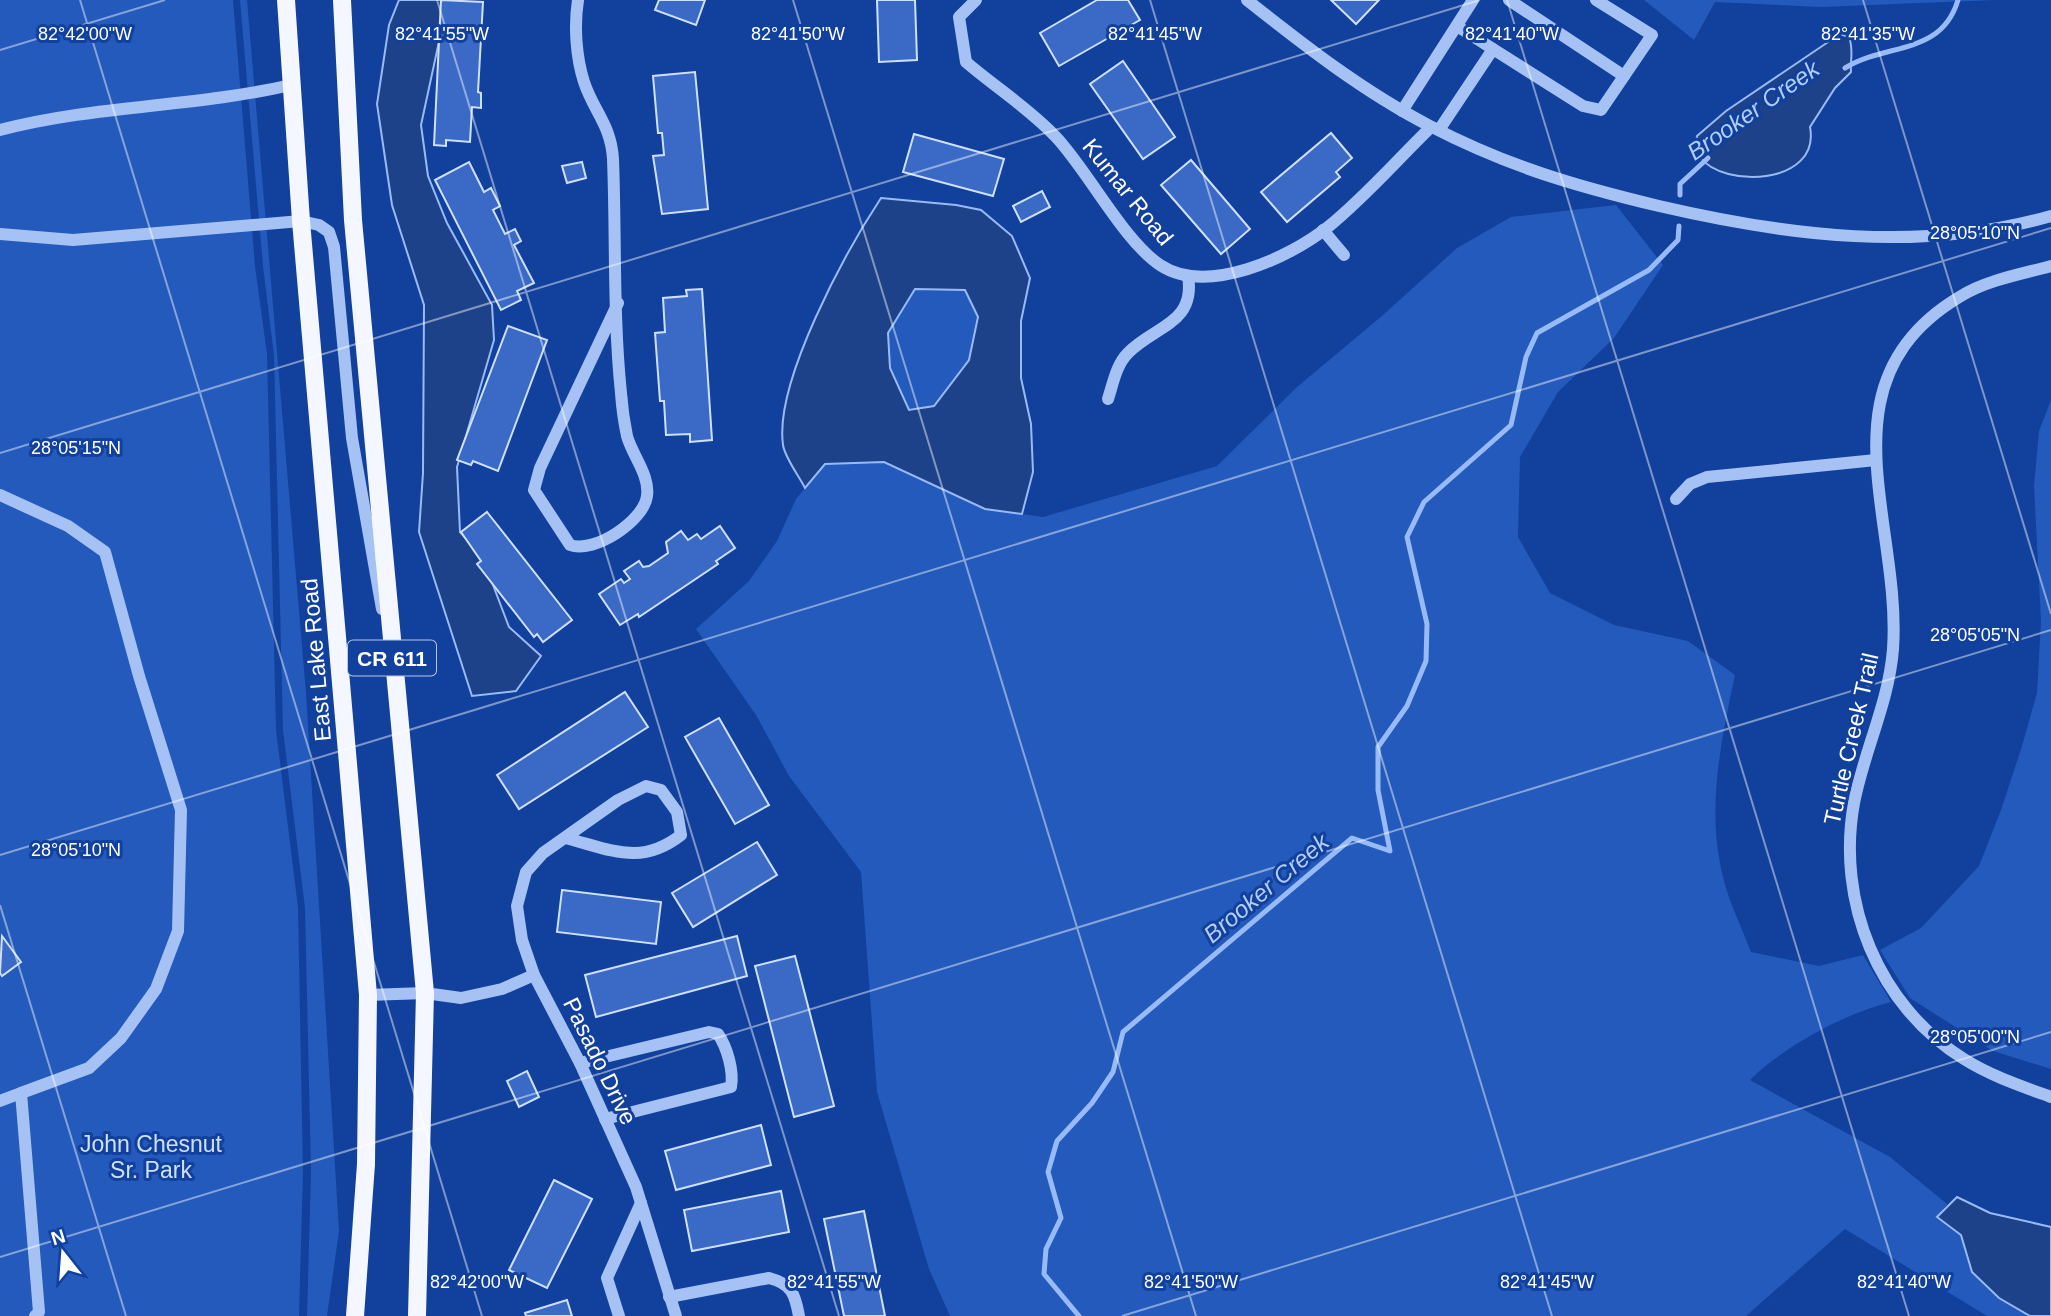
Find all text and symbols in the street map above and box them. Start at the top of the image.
text: 82°42'00"W [38,24,132,44]
text: 82°41'55"W [395,24,489,44]
text: 82°41'50"W [751,24,845,44]
text: 82°41'45"W [1108,24,1202,44]
text: 82°41'40"W [1465,24,1559,44]
text: 82°41'35"W [1821,24,1915,44]
water label: Brooker Creek [1682,53,1826,165]
street label: Kumar Road [1077,134,1179,250]
text: 28°05'10"N [1930,223,2020,243]
text: 28°05'15"N [31,438,121,458]
street label: East Lake Road [296,577,336,743]
text: 28°05'05"N [1930,625,2020,645]
road number: CR 611 [348,640,436,676]
street label: Turtle Creek Trail [1819,651,1883,827]
water label: Brooker Creek [1198,827,1335,948]
text: 28°05'10"N [31,840,121,860]
street label: Pasado Drive [558,993,642,1129]
text: 28°05'00"N [1930,1027,2020,1047]
park label: John Chesnut Sr. Park [80,1131,223,1183]
north arrow [28,1218,98,1288]
text: N [49,1225,68,1249]
text: 82°42'00"W [430,1272,524,1292]
text: 82°41'55"W [787,1272,881,1292]
text: 82°41'50"W [1144,1272,1238,1292]
text: 82°41'45"W [1500,1272,1594,1292]
text: 82°41'40"W [1857,1272,1951,1292]

